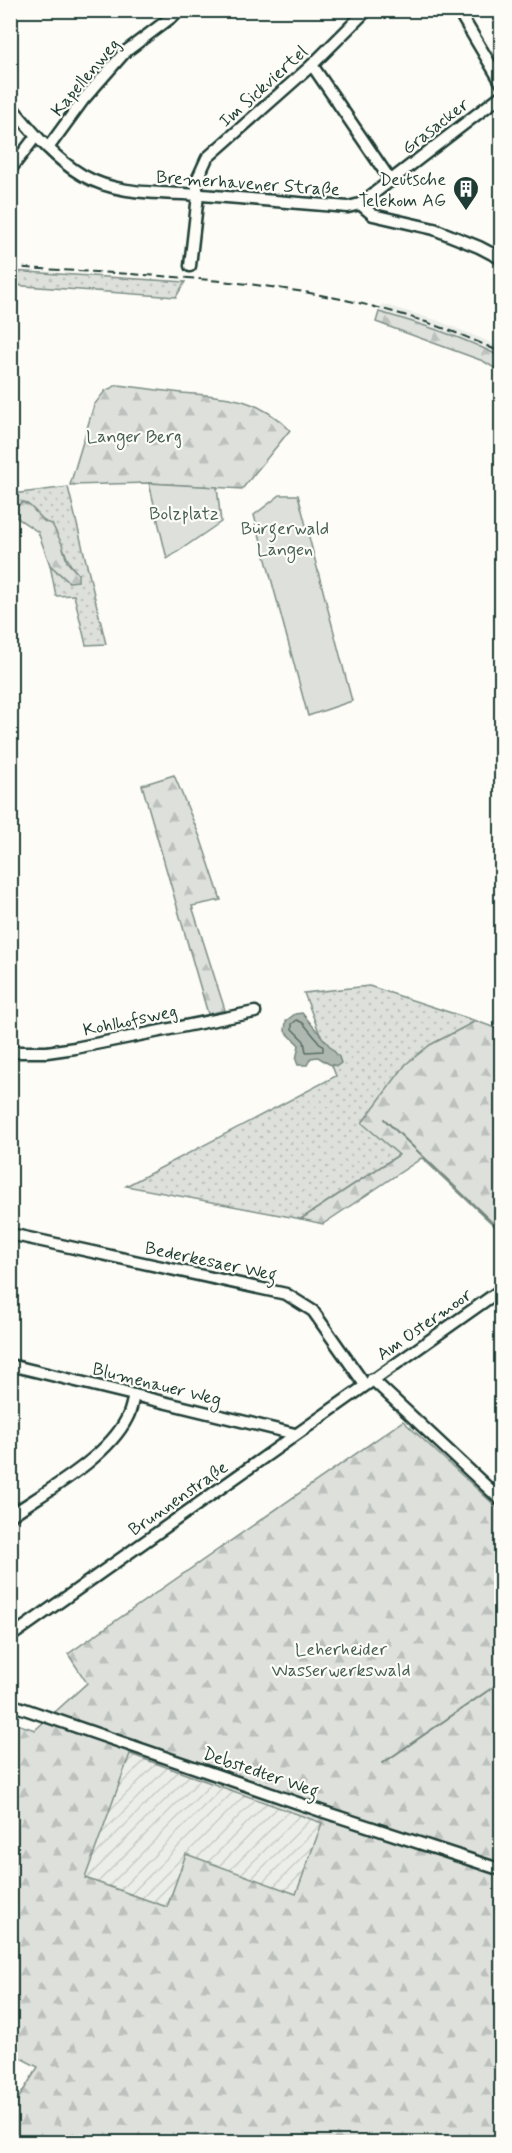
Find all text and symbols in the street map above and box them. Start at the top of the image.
street label: Kapellenweg [46,33,126,122]
street label: Im Sickviertel [214,41,313,133]
street label: Grasacker [397,93,475,161]
street label: Bremerhavener Straße [155,166,341,202]
place label: Deutsche Telekom AG [359,168,446,213]
building icon: Deutsche Telekom AG [451,174,481,212]
park label: Langer Berg [86,425,182,450]
park label: Bolzplatz [149,502,219,526]
park label: Bürgerwald Langen [241,517,329,563]
street label: Kohlhofsweg [81,999,179,1043]
street label: Bederkesaer Weg [142,1236,279,1290]
street label: Am Ostermoor [372,1283,477,1366]
street label: Blumenauer Weg [89,1357,224,1414]
street label: Brunnenstraße [124,1456,233,1542]
park label: Leherheider Wasserwerkswald [271,1638,411,1683]
street label: Debstedter Weg [199,1742,322,1806]

